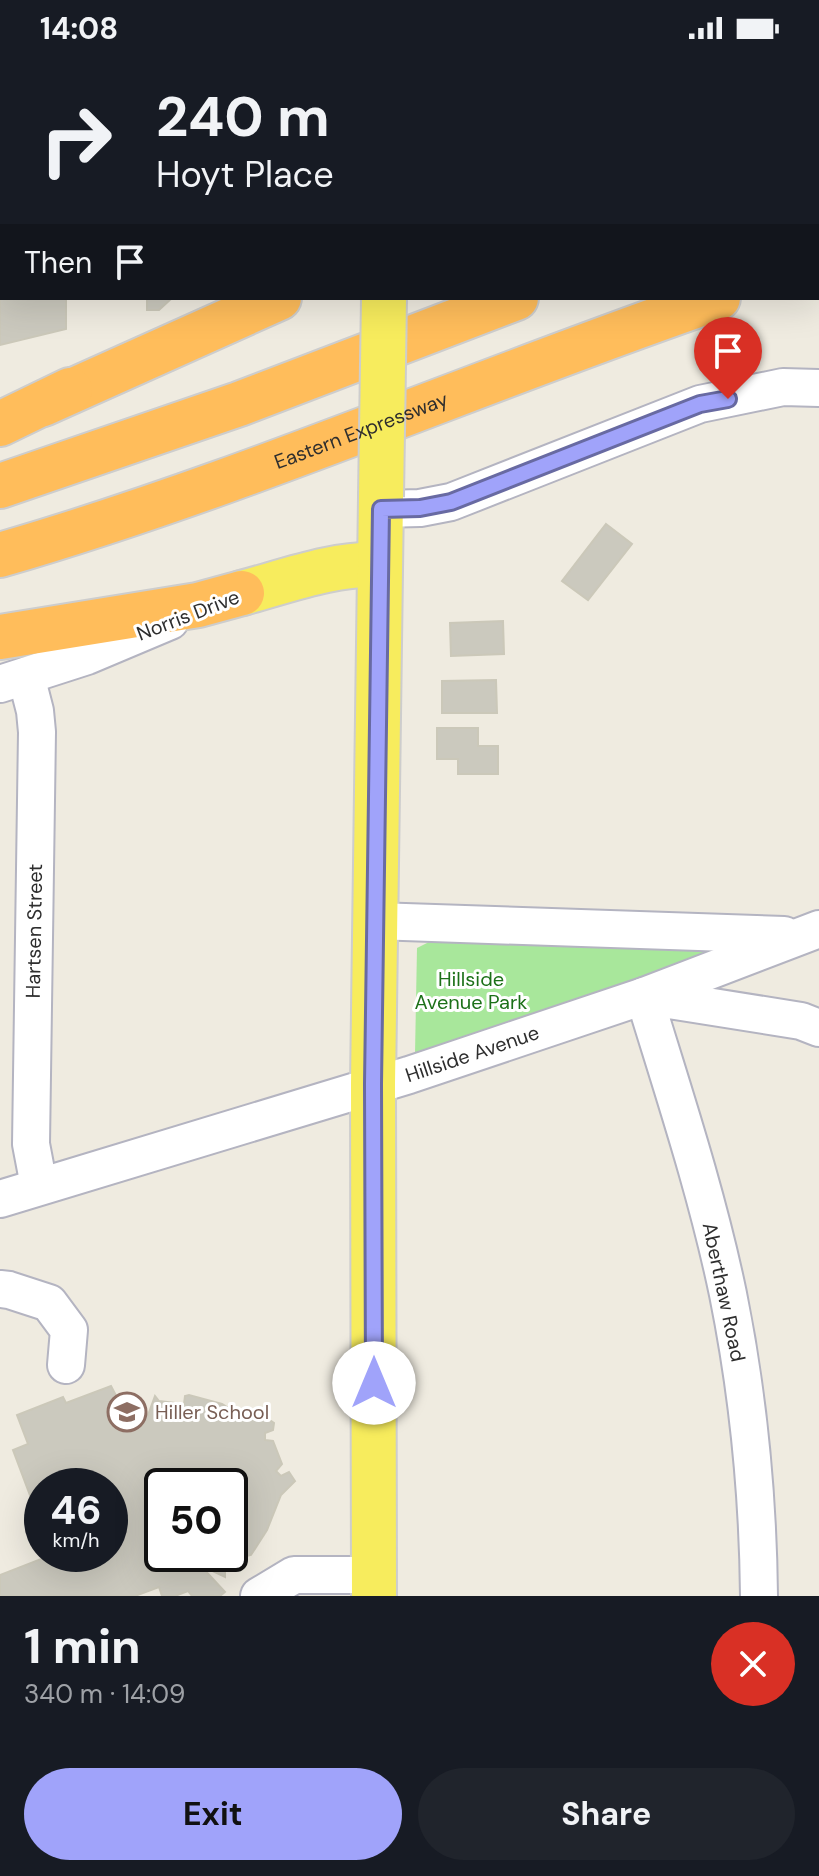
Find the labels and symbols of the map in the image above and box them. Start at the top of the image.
pin [694,317,762,399]
street label: Eastern Expressway [271,386,451,475]
street label: Norris Drive [133,584,243,646]
street label: Hartsen Street [20,863,48,999]
park label: Hillside Avenue Park [415,966,527,1015]
street label: Hillside Avenue [402,1019,542,1088]
street label: Aberthaw Road [697,1220,751,1364]
position arrow [332,1341,416,1425]
school or university icon: Hiller School [106,1391,148,1433]
place label: Hiller School [155,1399,269,1425]
speed limit sign: 50 [144,1468,248,1572]

